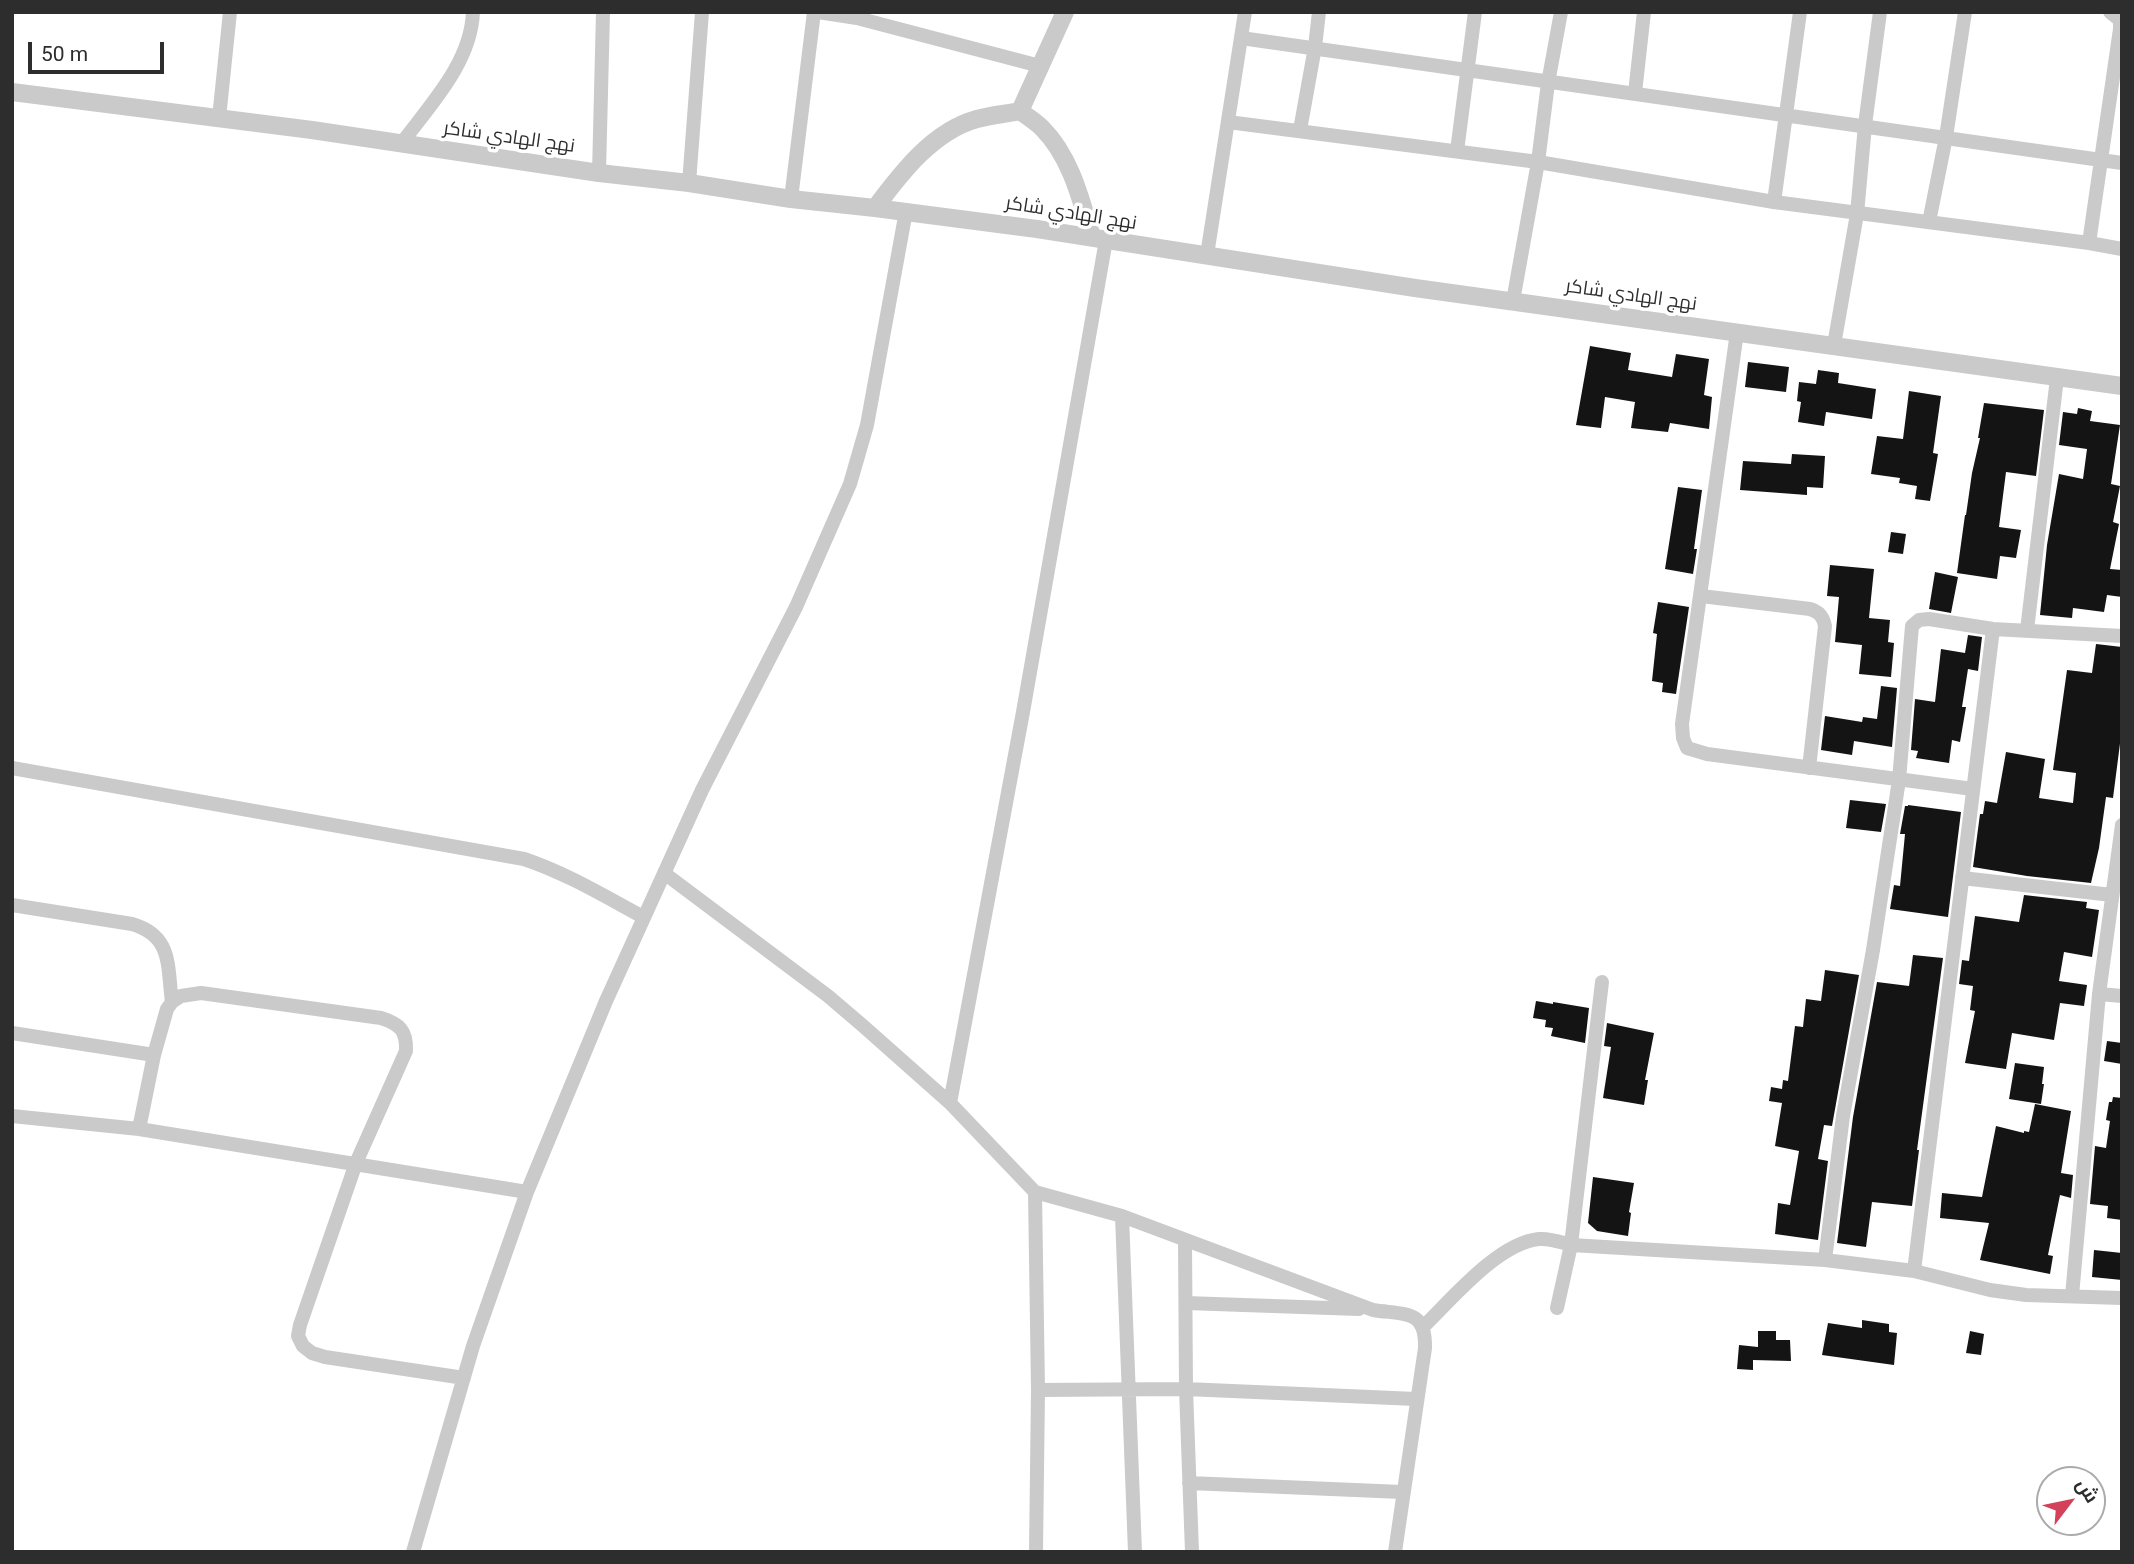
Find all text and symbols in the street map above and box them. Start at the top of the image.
scale bar [32,28,168,72]
text: 50 m [41,42,88,66]
street label: نهج الهادي شاكر [442,117,576,159]
street label: نهج الهادي شاكر [1004,192,1138,236]
street label: نهج الهادي شاكر [1564,275,1698,317]
north arrow [2036,1466,2106,1536]
text: ش [2071,1474,2104,1507]

